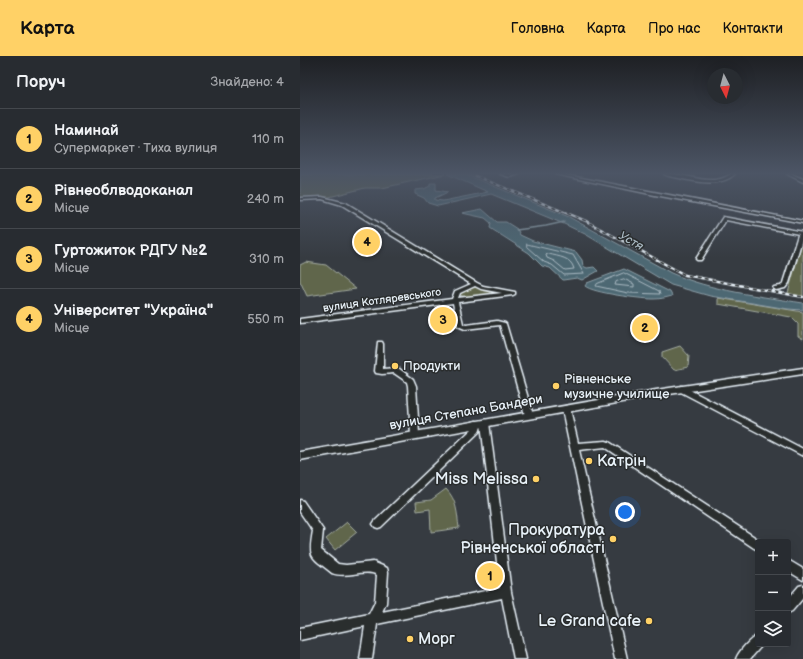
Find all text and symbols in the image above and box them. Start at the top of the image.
text: Карта [20,17,74,40]
text: Головна [511,20,564,37]
text: Карта [586,20,626,37]
text: Про нас [648,20,700,37]
text: Контакти [722,20,783,37]
north arrow [707,68,743,104]
text: Поруч [16,72,66,92]
text: Знайдено: 4 [211,74,284,90]
text: Наминай [54,121,119,140]
text: 1 [26,131,32,147]
text: 110 m [252,131,284,147]
text: Супермаркет · Тиха вулиця [54,140,217,156]
text: Рівнеоблводоканал [54,181,193,200]
text: 2 [25,191,33,207]
text: 240 m [247,191,284,207]
text: Місце [54,200,89,216]
pin: 4 [354,227,380,257]
water label: Устя [616,228,646,254]
text: Гуртожиток РДГУ №2 [54,241,207,260]
text: 3 [25,251,33,267]
text: 310 m [249,251,284,267]
text: Місце [54,260,89,276]
street label: вулиця Котляревського [322,285,442,315]
text: Університет "Україна" [54,301,213,320]
pin: 3 [430,305,456,335]
text: 4 [25,311,33,327]
text: 550 m [247,311,284,327]
pin: 2 [632,313,658,343]
text: Місце [54,320,89,336]
place label: Продукти [403,358,461,374]
marker: Продукти [390,361,400,371]
place label: Рівненське музичне училище [564,371,669,402]
marker: Рівненське музичне училище [551,381,561,391]
street label: вулиця Степана Бандери [388,391,544,433]
place label: Катрін [597,452,646,471]
marker: Катрін [584,456,594,466]
place label: Miss Melissa [435,470,528,489]
marker: Miss Melissa [531,474,541,484]
your location [615,502,635,522]
place label: Прокуратура Рівненської області [460,521,606,558]
marker: Прокуратура Рівненської області [608,534,618,544]
map controls [755,539,791,647]
button: + [755,539,791,575]
pin: 1 [477,561,503,591]
button: − [755,575,791,611]
button: layers [755,611,791,647]
place label: Le Grand cafe [538,612,642,631]
marker: Le Grand cafe [644,616,654,626]
place label: Морг [418,630,455,649]
marker: Морг [405,634,415,644]

